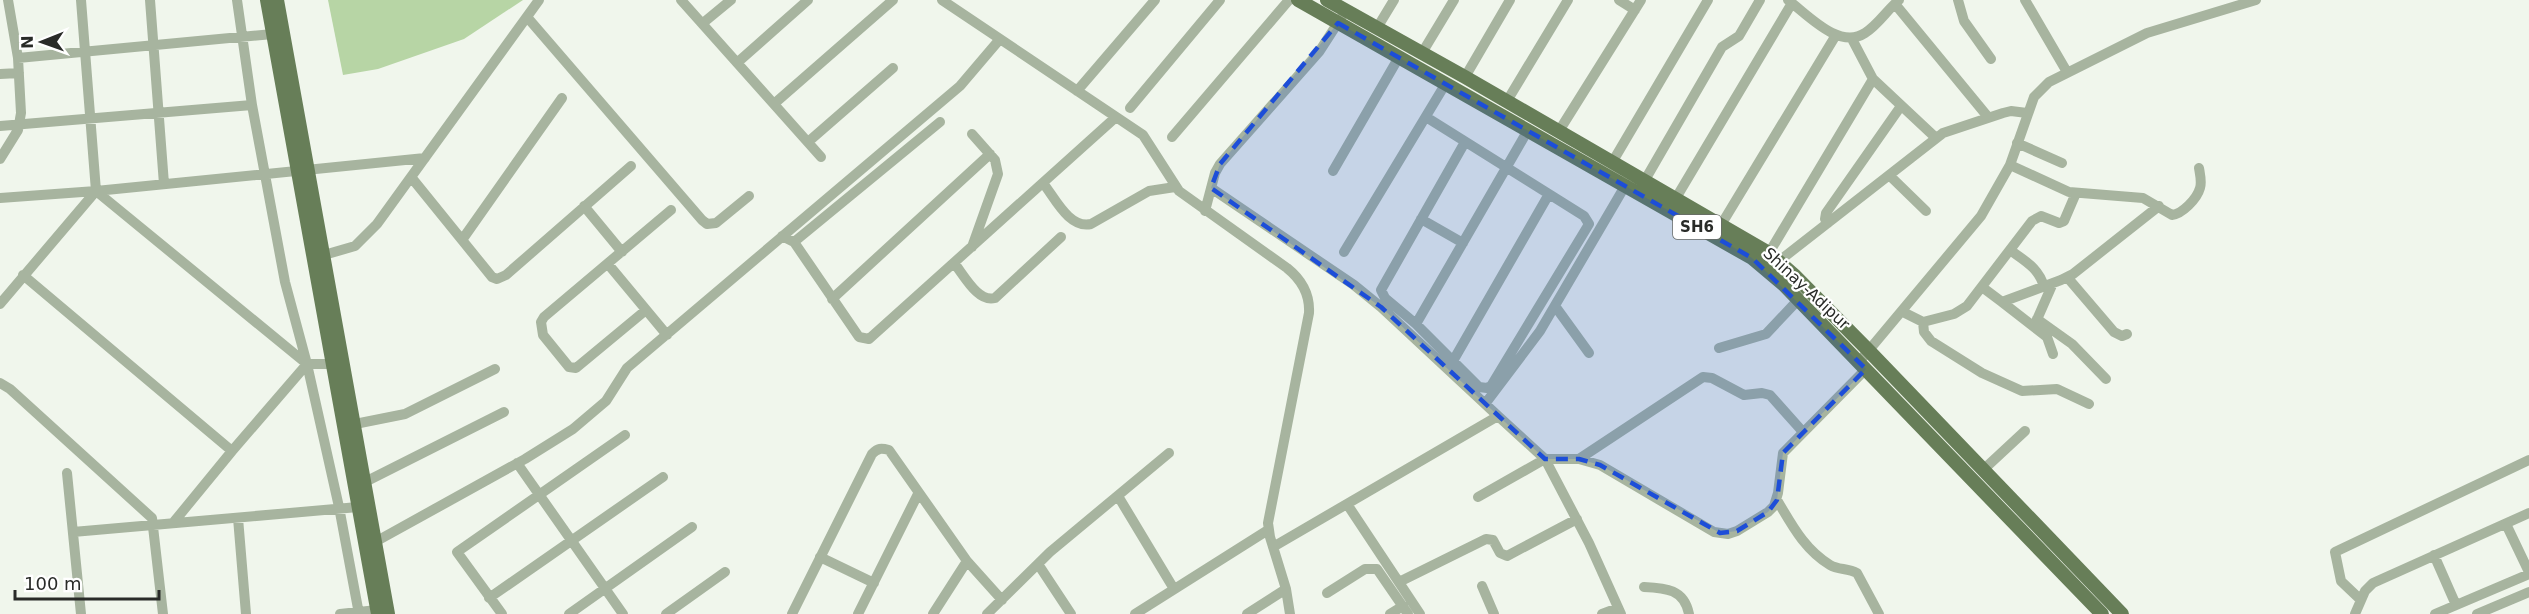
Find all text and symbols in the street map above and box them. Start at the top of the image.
north arrow [12,12,72,72]
text: N [18,35,37,49]
road number: SH6 [1673,215,1721,239]
street label: Shinay-Adipur [1759,243,1854,334]
scale bar [15,563,159,601]
text: 100 m [24,573,82,594]

